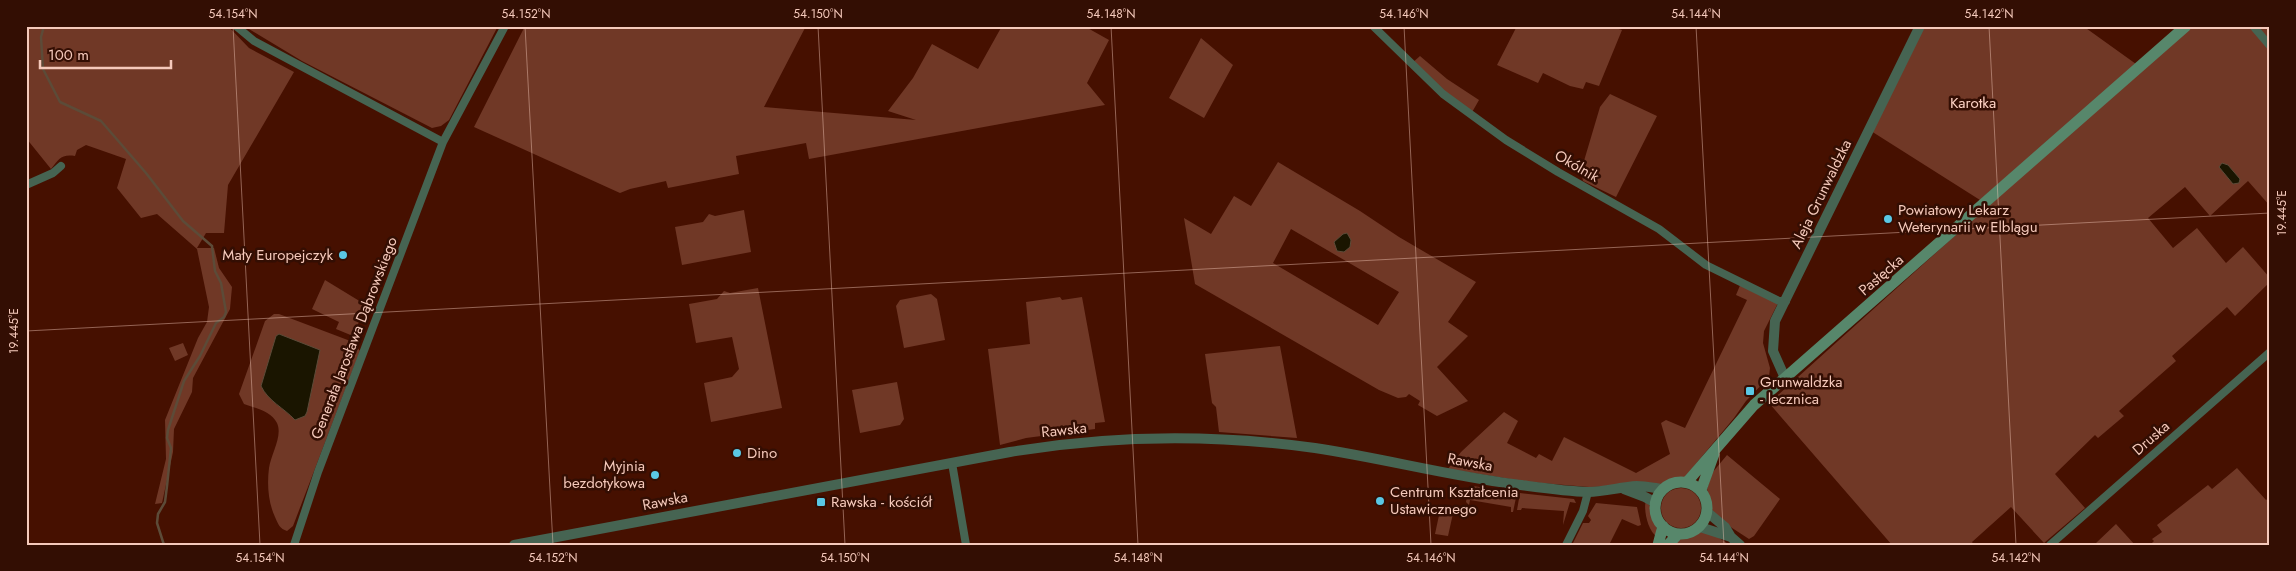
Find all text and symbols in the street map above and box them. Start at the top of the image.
text: 54.154°N [208,5,258,23]
text: 54.152°N [502,5,551,23]
text: 54.150°N [793,5,843,23]
text: 54.148°N [1087,5,1135,23]
text: 54.146°N [1379,5,1429,23]
text: 54.144°N [1671,5,1721,23]
text: 54.142°N [1964,5,2014,23]
scale bar [40,38,171,70]
text: 100 m [48,44,89,66]
park label: Karotka [1950,92,1996,114]
street label: Aleja Grunwaldzka [1785,136,1857,252]
street label: Okólnik [1551,144,1604,188]
text: 19.445°E [2273,190,2291,236]
place label: Powiatowy Lekarz Weterynarii w Elblągu [1898,199,2038,238]
marker: Powiatowy Lekarz Weterynarii w Elblągu [1882,213,1894,225]
street label: Generała Jarosława Dąbrowskiego [305,234,403,442]
place label: Mały Europejczyk [222,244,333,266]
marker: Mały Europejczyk [337,249,349,261]
street label: Pasłęcka [1854,249,1908,301]
text: 19.445°E [5,308,23,354]
place label: Grunwaldzka - lecznica [1760,371,1843,410]
marker: Grunwaldzka - lecznica [1744,385,1756,397]
street label: Druska [2128,416,2174,460]
street label: Rawska [1040,417,1088,443]
place label: Dino [747,442,777,464]
marker: Dino [731,447,743,459]
street label: Rawska [1446,447,1494,477]
place label: Myjnia bezdotykowa [563,455,645,494]
marker: Myjnia bezdotykowa [649,469,661,481]
place label: Centrum Kształcenia Ustawicznego [1390,481,1518,520]
street label: Rawska [641,486,689,516]
place label: Rawska - kościół [831,491,933,513]
marker: Centrum Kształcenia Ustawicznego [1374,495,1386,507]
marker: Rawska - kościół [815,496,827,508]
text: 54.154°N [235,549,285,567]
text: 54.152°N [529,549,578,567]
text: 54.150°N [820,549,870,567]
text: 54.148°N [1114,549,1162,567]
text: 54.146°N [1406,549,1456,567]
text: 54.144°N [1699,549,1749,567]
text: 54.142°N [1991,549,2041,567]

